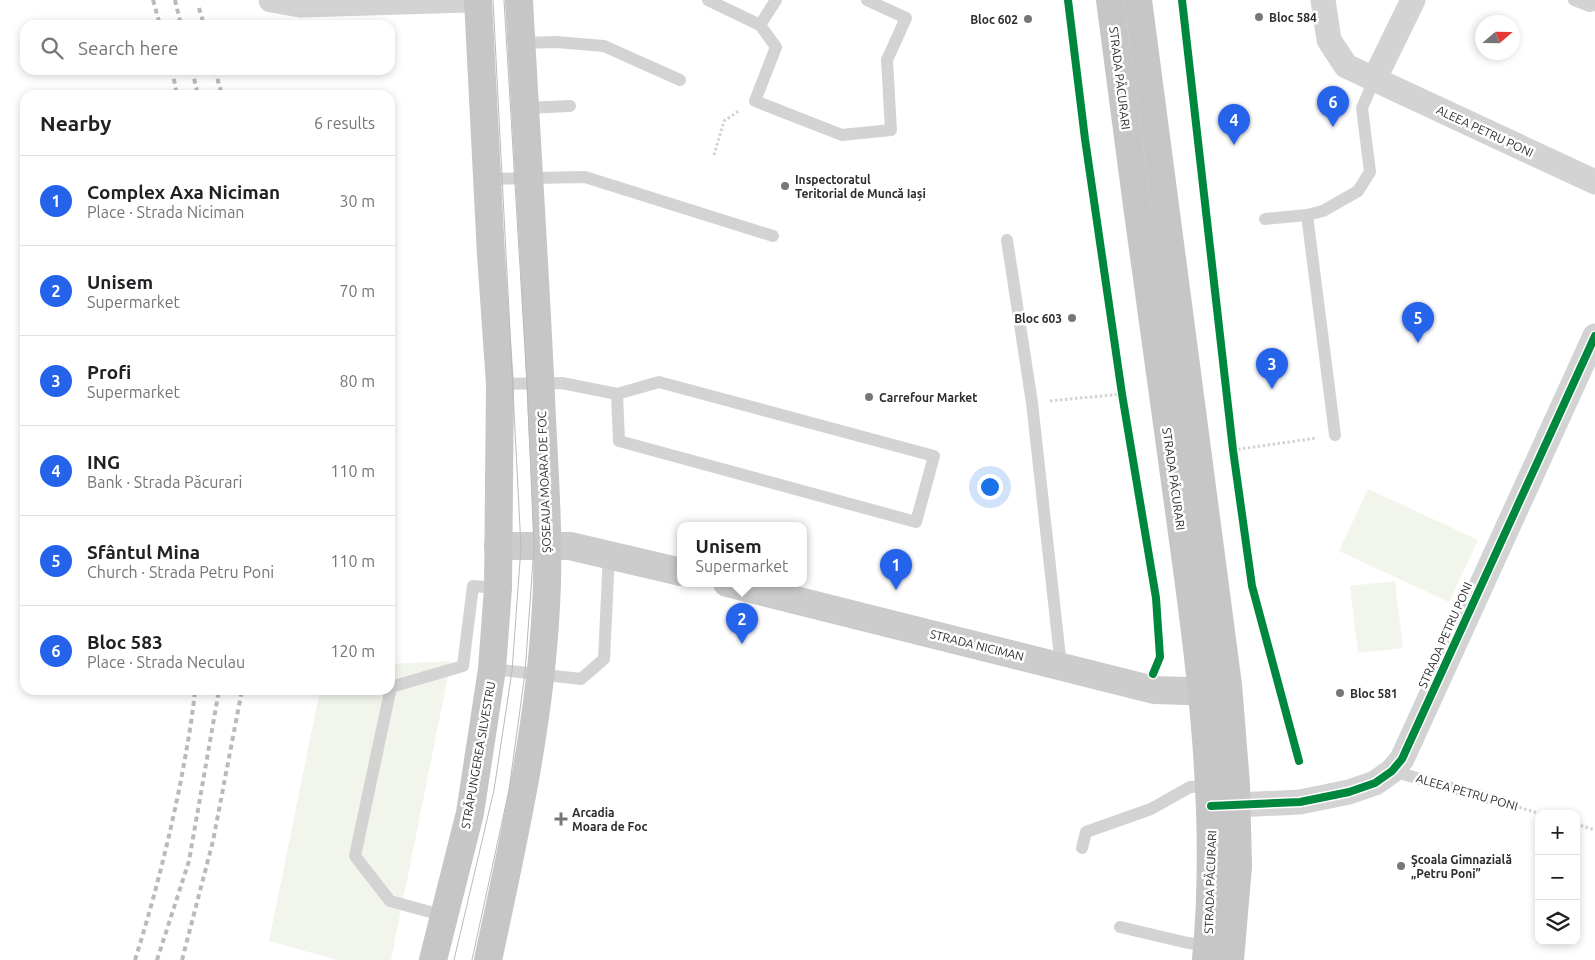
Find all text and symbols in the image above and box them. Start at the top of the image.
marker: Bloc 584 [1253,11,1265,23]
place label: Bloc 584 [1269,11,1317,24]
place label: Bloc 602 [970,13,1018,26]
marker: Bloc 602 [1022,13,1034,25]
north arrow [1475,15,1520,60]
search box [20,20,395,75]
street label: STRADA PĂCURARI [1107,26,1133,130]
icon: search [38,34,66,62]
text: Search here [78,37,178,59]
pin: 6 [1317,86,1349,127]
street label: ALEEA PETRU PONI [1435,103,1535,159]
pin: 4 [1218,104,1250,145]
text: Nearby [40,111,111,135]
text: 6 results [314,114,375,132]
place label: Inspectoratul Teritorial de Muncă Iași [795,173,926,201]
marker: Inspectoratul Teritorial de Muncă Iași [779,180,791,192]
text: Complex Axa Niciman [87,181,280,203]
text: 1 [51,192,61,210]
text: 30 m [339,192,375,210]
text: Place · Strada Niciman [87,203,245,221]
text: Unisem [87,271,153,293]
text: 2 [51,282,61,300]
text: 70 m [339,282,375,300]
text: Supermarket [87,293,180,311]
pin: 5 [1402,302,1434,343]
place label: Bloc 603 [1014,312,1062,325]
marker: Bloc 603 [1066,312,1078,324]
pin: 3 [1256,348,1288,389]
text: Profi [87,361,131,383]
text: 3 [51,372,61,390]
text: 80 m [339,372,375,390]
text: Supermarket [87,383,180,401]
marker: Carrefour Market [863,391,875,403]
place label: Carrefour Market [879,391,977,404]
street label: ȘOSEAUA MOARA DE FOC [535,410,553,553]
street label: STRADA PĂCURARI [1160,427,1188,531]
text: ING [87,451,120,473]
text: 4 [51,462,61,480]
text: 110 m [330,462,375,480]
text: Bank · Strada Păcurari [87,473,243,491]
your location [977,474,1003,500]
popup [677,522,807,587]
text: Unisem [696,535,762,557]
text: Sfântul Mina [87,541,200,563]
pin: 1 [880,549,912,590]
text: 5 [51,552,61,570]
text: 110 m [330,552,375,570]
text: Supermarket [696,557,788,575]
text: Church · Strada Petru Poni [87,563,274,581]
street label: STRADA PETRU PONI [1416,580,1474,690]
pin: 2 [726,603,758,644]
street label: STRADA NICIMAN [929,627,1025,663]
text: Bloc 583 [87,631,163,653]
text: 6 [51,642,61,660]
text: 120 m [330,642,375,660]
text: Place · Strada Neculau [87,653,245,671]
street label: STRĂPUNGEREA SILVESTRU [459,680,497,830]
marker: Bloc 581 [1334,687,1346,699]
place label: Bloc 581 [1350,687,1398,700]
street label: ALEEA PETRU PONI [1415,771,1519,813]
place label: Arcadia Moara de Foc [572,806,647,833]
map controls [1535,810,1580,945]
button: + [1535,810,1580,855]
marker: Arcadia Moara de Foc [554,812,568,826]
street label: STRADA PĂCURARI [1202,830,1218,934]
place label: Şcoala Gimnazială „Petru Poni” [1411,853,1512,880]
button: − [1535,855,1580,900]
marker: Şcoala Gimnazială „Petru Poni” [1395,860,1407,872]
button: layers [1535,900,1580,945]

